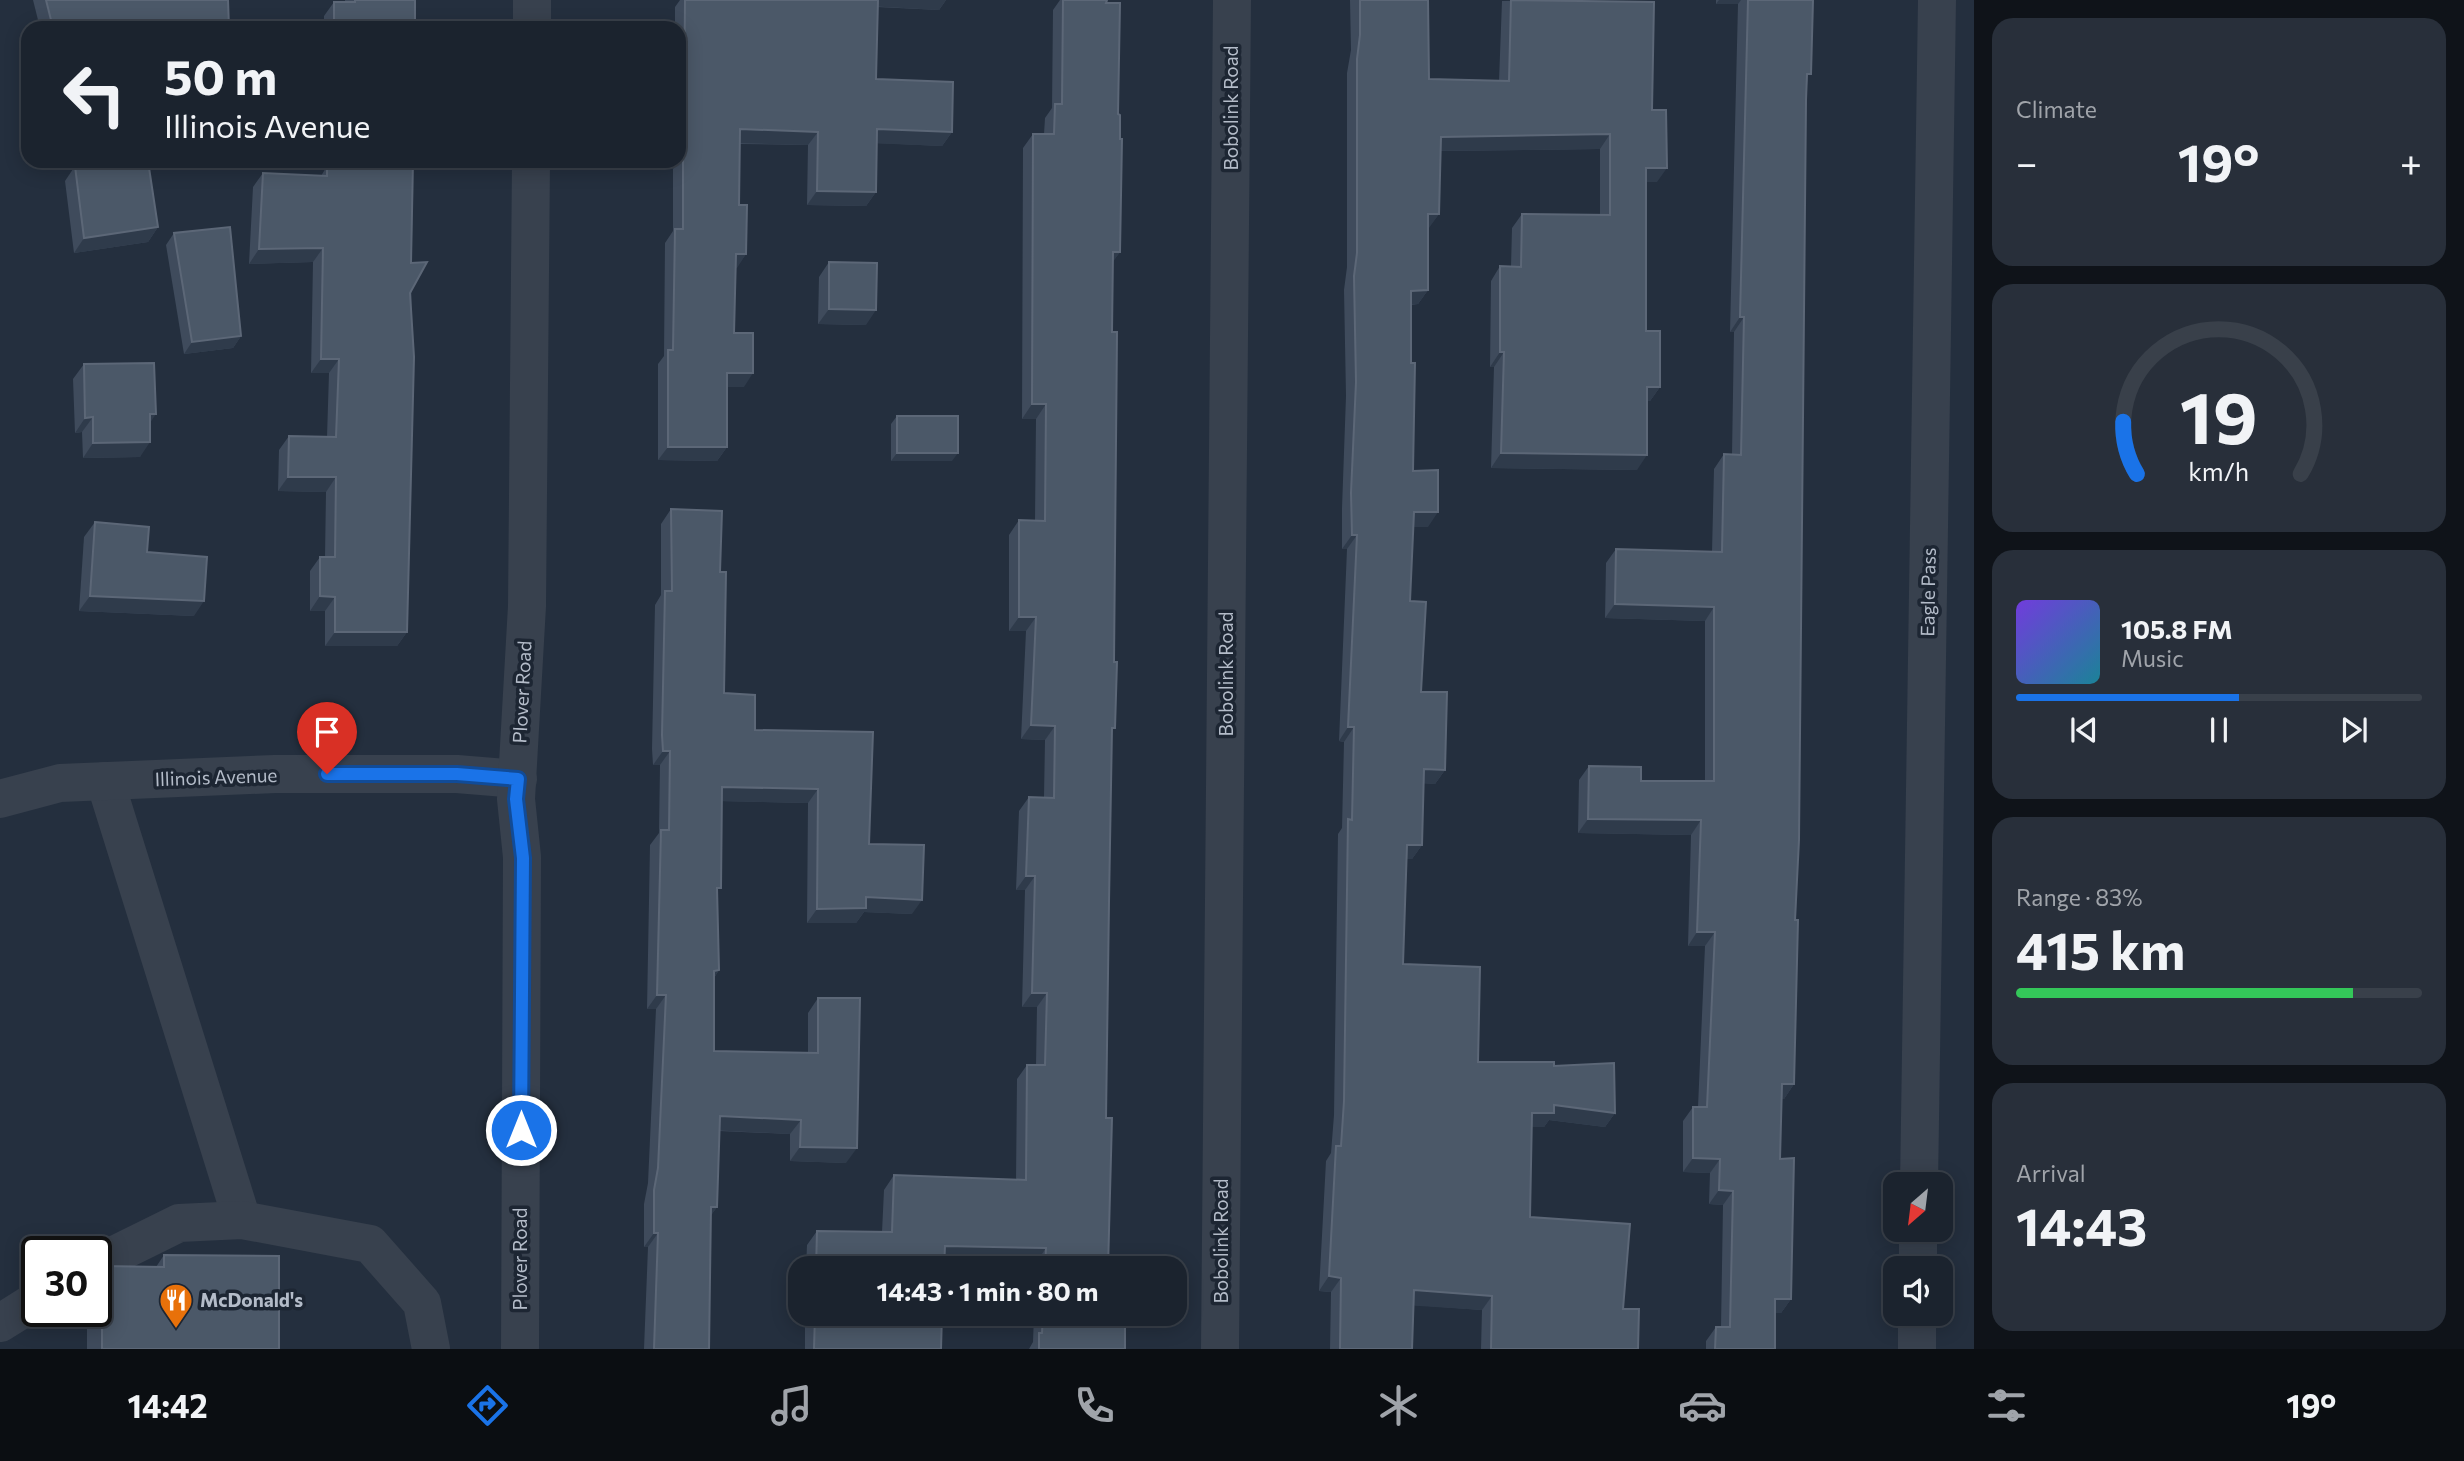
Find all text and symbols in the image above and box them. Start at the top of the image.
text: 50 m [164,45,277,105]
street label: Bobolink Road [1219,45,1242,171]
icon: left [49,49,140,140]
text: Climate [2016,95,2097,123]
text: Illinois Avenue [164,105,370,145]
text: 19° [2178,129,2259,193]
text: − [2016,138,2038,185]
text: + [2400,138,2422,185]
text: 19 [2180,371,2258,460]
text: km/h [2189,456,2249,486]
street label: Eagle Pass [1915,547,1940,637]
street label: Bobolink Road [1214,611,1237,737]
text: 105.8 FM [2121,613,2232,644]
street label: Plover Road [507,640,536,744]
text: Music [2121,644,2184,672]
pin [297,702,357,774]
icon: previous [2065,711,2103,749]
icon: pause [2200,711,2238,749]
icon: next [2335,711,2373,749]
icon: arrive [308,713,346,751]
street label: Illinois Avenue [154,763,278,790]
text: Range · 83% [2016,883,2142,911]
text: 415 km [2016,917,2185,981]
position arrow [484,1093,558,1167]
text: Arrival [2016,1159,2086,1187]
north arrow [1883,1172,1953,1242]
map controls [1883,1172,1953,1326]
street label: Bobolink Road [1209,1178,1232,1304]
text: 14:43 [2016,1193,2147,1257]
street label: Plover Road [508,1208,531,1310]
speed limit sign: 30 [21,1236,112,1327]
button: sound [1883,1256,1953,1326]
text: 14:43 · 1 min · 80 m [876,1275,1099,1306]
restaurant icon: McDonald's [157,1281,195,1330]
place label: McDonald's [200,1288,303,1311]
icon: directions [463,1381,512,1430]
icon: music [767,1381,816,1430]
icon: phone [1070,1381,1119,1430]
icon: climate [1374,1381,1423,1430]
icon: car [1678,1381,1727,1430]
icon: filters [1982,1381,2031,1430]
text: 14:42 [127,1385,208,1425]
text: 19° [2286,1385,2336,1425]

